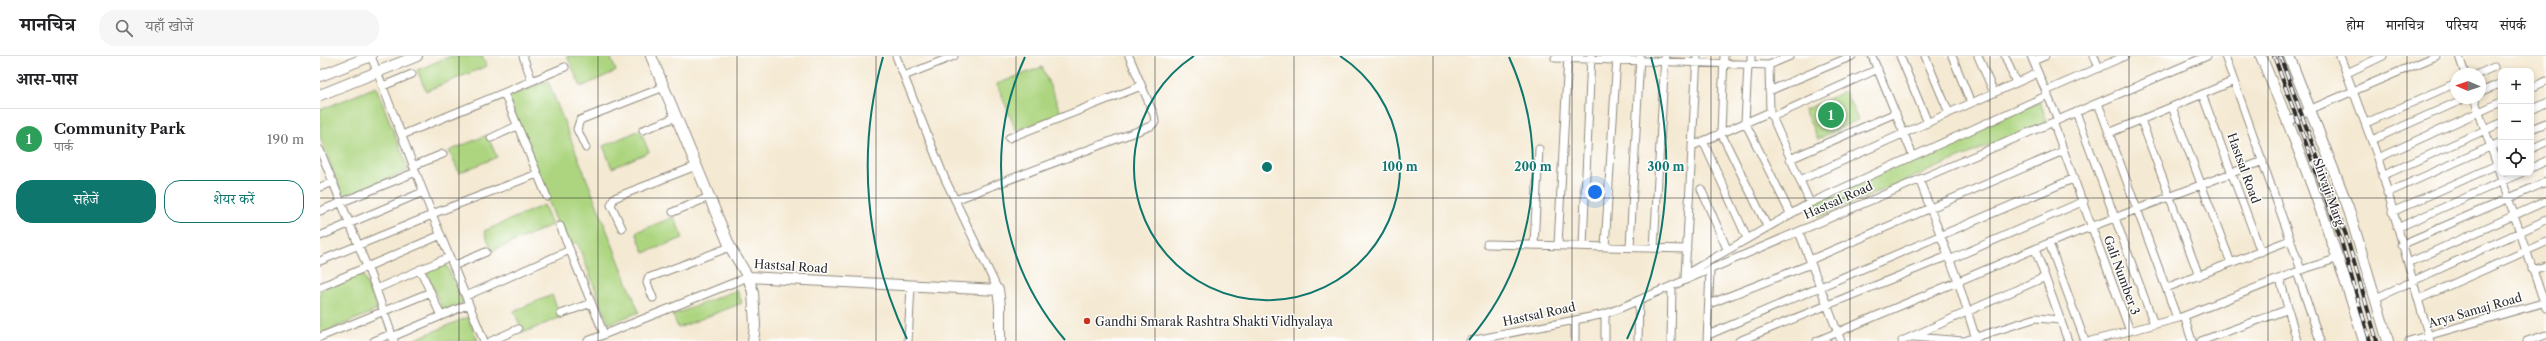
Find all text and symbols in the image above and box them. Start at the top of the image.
search box [99,10,379,46]
text: मानचित्र [20,13,75,36]
text: यहाँ खोजें [145,16,193,35]
text: होम [2346,16,2364,34]
text: मानचित्र [2386,16,2424,34]
text: परिचय [2446,16,2478,34]
text: संपर्क [2500,16,2526,34]
icon: search [113,17,135,39]
north arrow [2450,68,2486,104]
map controls [2498,68,2534,176]
button: + [2498,68,2534,104]
text: आस-पास [16,69,78,89]
pin: 1 [1818,100,1844,130]
button: − [2498,104,2534,140]
text: Community Park [54,119,185,138]
text: 1 [26,131,32,147]
text: 190 m [267,131,304,147]
street label: Hastsal Road [2224,131,2264,206]
text: पार्क [54,138,73,154]
button: locate [2498,140,2534,176]
street label: Shivaji Marg [2310,156,2348,228]
text: 100 m [1382,159,1418,174]
text: 200 m [1514,159,1552,174]
text: 300 m [1647,159,1685,174]
centre of rings [1260,160,1274,174]
street label: Hastsal Road [1801,178,1875,222]
button: सहेजें [16,180,156,223]
button: शेयर करें [164,180,304,223]
your location [1585,182,1605,202]
street label: Gali Number 3 [2101,233,2143,317]
street label: Hastsal Road [754,256,829,276]
street label: Arya Samaj Road [2425,289,2524,331]
street label: Hastsal Road [1501,299,1577,329]
place label: Gandhi Smarak Rashtra Shakti Vidhyalaya [1095,314,1334,329]
marker: Gandhi Smarak Rashtra Shakti Vidhyalaya [1082,316,1092,326]

